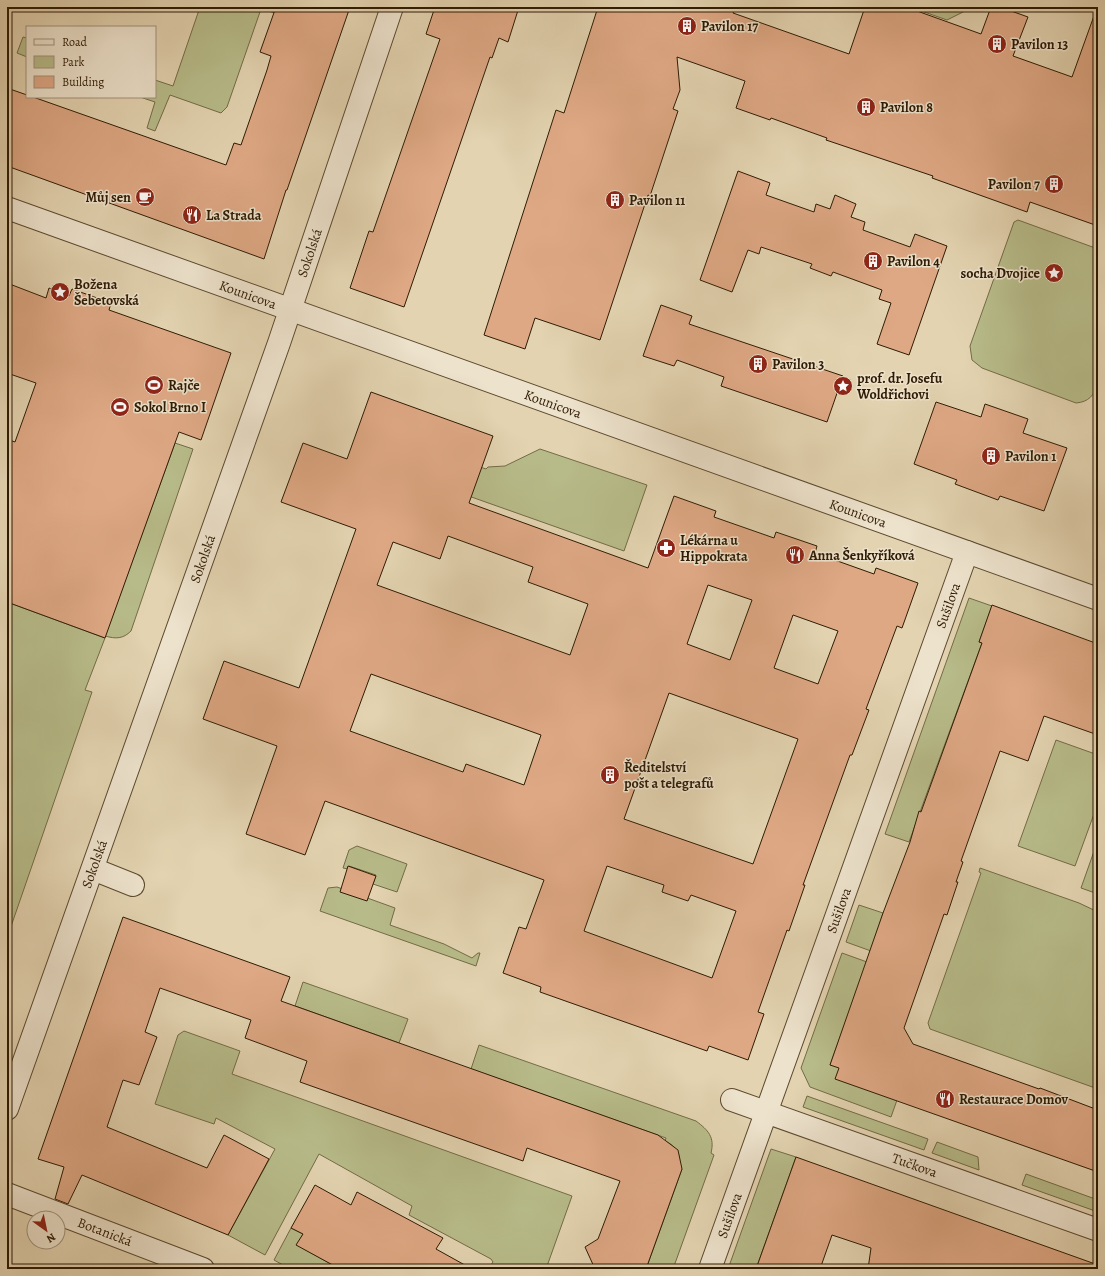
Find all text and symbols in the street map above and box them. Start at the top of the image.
building icon: Pavilon 17 [676,15,698,37]
place label: Pavilon 17 [701,17,758,36]
legend [26,26,156,98]
building icon: Pavilon 13 [986,33,1008,55]
text: Road [62,34,88,50]
place label: Pavilon 13 [1011,35,1068,54]
text: Park [62,54,85,70]
text: Building [62,74,104,90]
building icon: Pavilon 8 [855,96,877,118]
place label: Pavilon 8 [880,98,933,117]
building icon: Pavilon 7 [1043,173,1065,195]
place label: Pavilon 7 [988,175,1040,194]
cafe icon: Můj sen [134,186,156,208]
place label: Můj sen [85,188,131,207]
building icon: Pavilon 11 [604,189,626,211]
place label: Pavilon 11 [629,191,685,210]
restaurant icon: La Strada [181,204,203,226]
place label: La Strada [206,206,262,225]
street label: Sokolská [292,226,326,280]
building icon: Pavilon 4 [862,250,884,272]
place label: Pavilon 4 [887,252,940,271]
place icon: socha Dvojice [1043,262,1065,284]
place label: socha Dvojice [961,264,1041,283]
place label: Božena Šebetovská [74,275,139,310]
street label: Kounicova [217,275,280,314]
place icon: Božena Šebetovská [49,281,71,303]
building icon: Pavilon 3 [747,353,769,375]
place label: Pavilon 3 [772,355,824,374]
place label: prof. dr. Josefu Woldřichovi [856,369,943,404]
sports icon: Rajče [143,374,165,396]
place icon: prof. dr. Josefu Woldřichovi [832,375,854,397]
place label: Rajče [168,376,200,395]
street label: Kounicova [522,385,585,423]
sports icon: Sokol Brno I [109,396,131,418]
place label: Sokol Brno I [134,398,206,417]
building icon: Pavilon 1 [980,445,1002,467]
place label: Pavilon 1 [1005,447,1056,466]
street label: Kounicova [827,494,890,532]
street label: Sokolská [185,531,220,585]
place label: Lékárna u Hippokrata [680,531,748,566]
pharmacy icon: Lékárna u Hippokrata [655,537,677,559]
restaurant icon: Anna Šenkyříková [784,544,806,566]
place label: Anna Šenkyříková [808,546,915,565]
street label: Sušilova [931,579,965,631]
place label: Ředitelství pošt a telegrafů [624,758,714,793]
building icon: Ředitelství pošt a telegrafů [599,764,621,786]
street label: Sokolská [77,837,111,891]
street label: Sušilova [822,884,856,936]
restaurant icon: Restaurace Domov [934,1088,956,1110]
place label: Restaurace Domov [959,1090,1069,1109]
street label: Tučkova [890,1148,940,1182]
street label: Sušilova [712,1189,746,1241]
north arrow [26,1210,66,1250]
street label: Botanická [75,1212,136,1251]
text: N [44,1229,59,1246]

